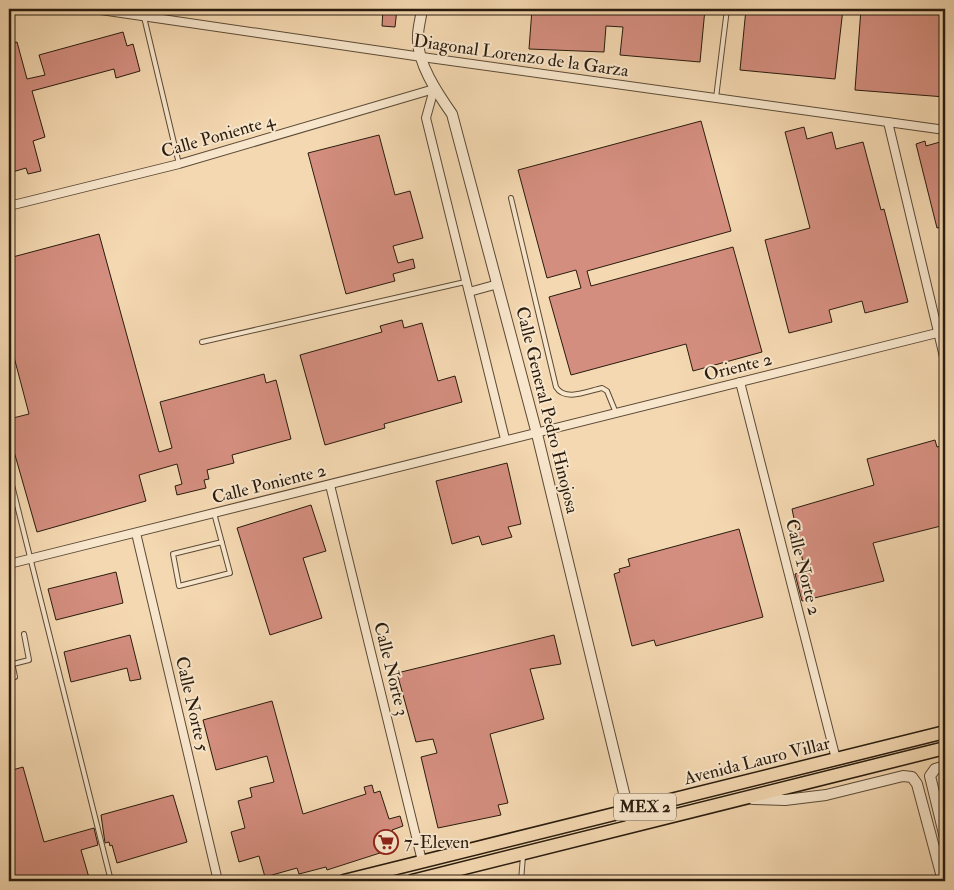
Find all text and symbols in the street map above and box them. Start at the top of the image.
street label: Diagonal Lorenzo de la Garza [412,29,631,83]
street label: Calle Poniente 4 [158,108,279,163]
street label: Calle General Pedro Hinojosa [510,304,584,516]
street label: Oriente 2 [702,347,774,387]
street label: Calle Poniente 2 [210,459,328,509]
street label: Calle Norte 2 [780,517,826,617]
street label: Calle Norte 3 [368,620,414,718]
street label: Calle Norte 5 [170,654,214,754]
street label: Avenida Lauro Villar [681,732,833,791]
road number: MEX 2 [614,794,676,820]
supermarket icon: 7-Eleven [373,829,399,855]
place label: 7-Eleven [404,831,469,854]

